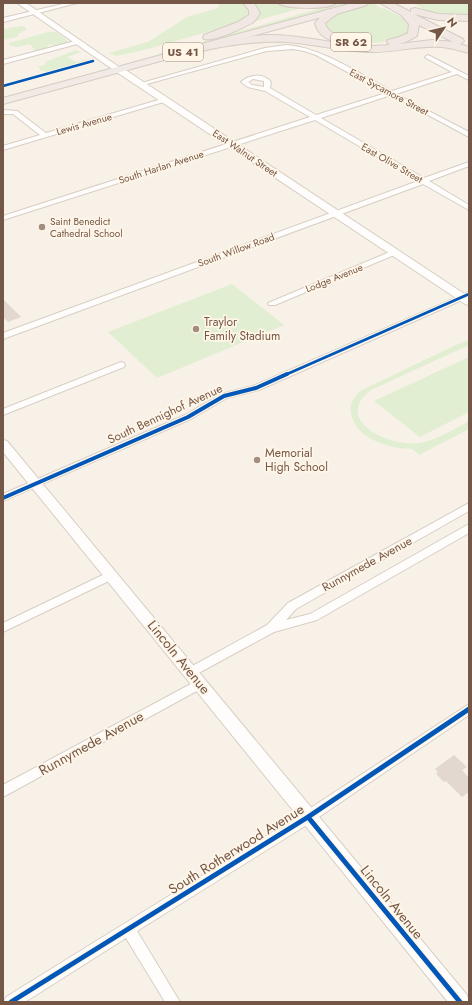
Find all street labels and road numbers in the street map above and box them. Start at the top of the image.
road number: SR 62 [331,33,371,51]
road number: US 41 [163,43,203,61]
street label: East Sycamore Street [347,65,432,119]
street label: Lewis Avenue [54,109,114,139]
street label: East Walnut Street [210,126,281,181]
street label: East Olive Street [358,139,426,187]
street label: South Harlan Avenue [116,146,206,188]
street label: South Willow Road [196,229,276,271]
street label: Lodge Avenue [303,260,365,296]
street label: South Bennighof Avenue [105,379,225,449]
street label: Runnymede Avenue [319,532,415,596]
street label: Lincoln Avenue [143,616,215,698]
street label: Runnymede Avenue [35,706,147,780]
street label: South Rotherwood Avenue [164,799,308,899]
street label: Lincoln Avenue [356,861,428,943]

